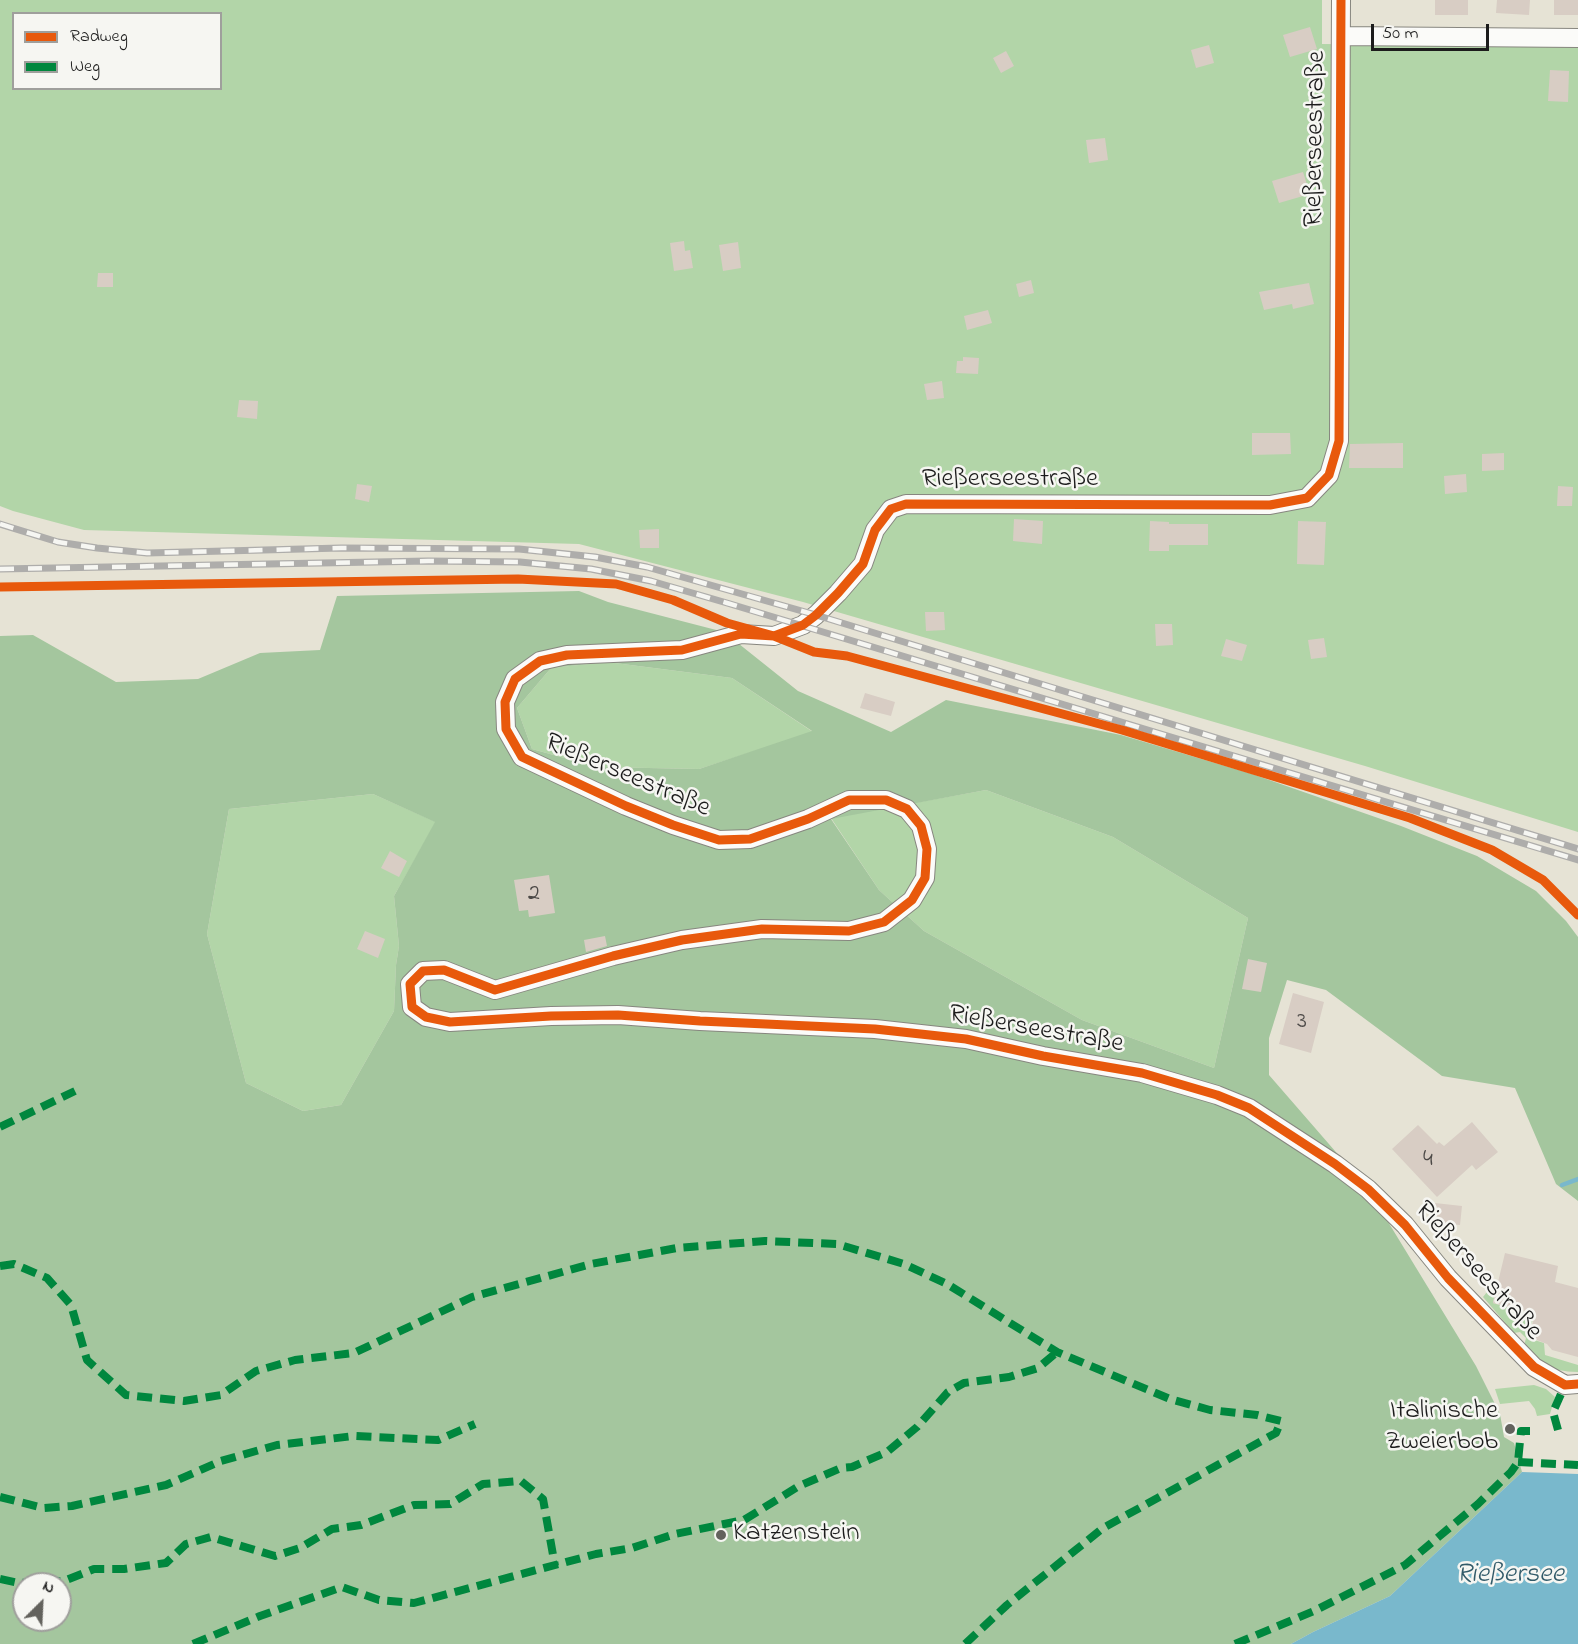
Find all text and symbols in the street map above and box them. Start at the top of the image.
legend [12,12,222,90]
scale bar [1374,12,1492,50]
text: 50 m [1382,21,1419,47]
text: Radweg [70,24,128,50]
street label: Rießerseestraße [1299,51,1335,227]
text: Weg [70,54,100,80]
street label: Rießerseestraße [922,465,1098,497]
street label: Rießerseestraße [539,728,715,826]
house number: 2 [528,881,540,909]
street label: Rießerseestraße [946,1000,1126,1062]
house number: 3 [1297,1009,1307,1037]
house number: 4 [1423,1147,1433,1175]
street label: Rießerseestraße [1406,1196,1548,1348]
place label: Italinische Zweierbob [1386,1397,1498,1460]
marker: Italinische Zweierbob [1503,1422,1517,1436]
place label: Katzenstein [733,1519,860,1551]
marker: Katzenstein [714,1528,728,1542]
water label: Rießersee [1456,1559,1564,1593]
north arrow [12,1572,72,1632]
text: N [39,1574,58,1601]

